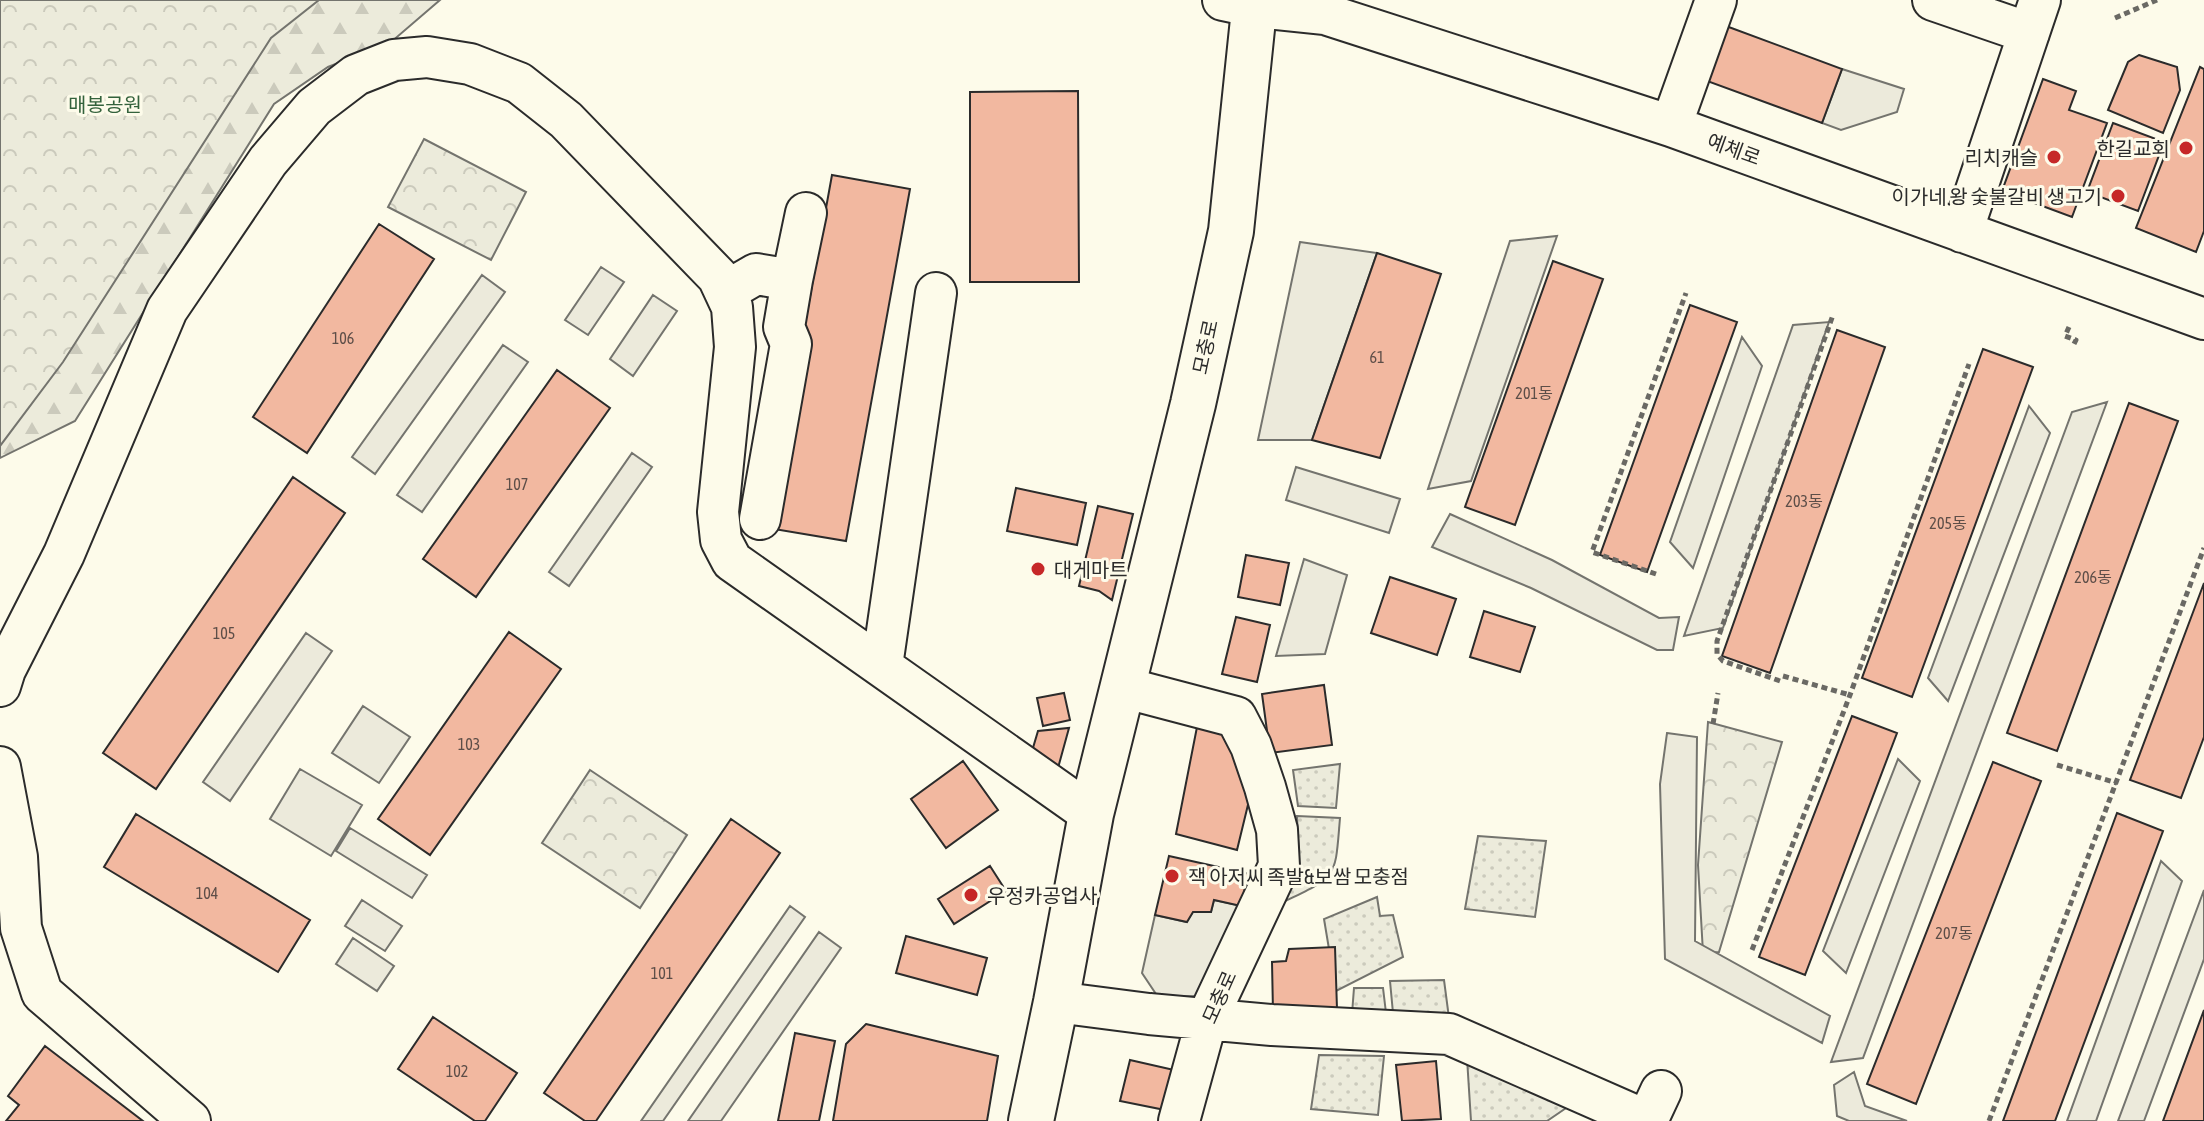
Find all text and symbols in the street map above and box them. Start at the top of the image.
park label: 매봉공원 [68,93,142,116]
street label: 예체로 [1704,129,1764,169]
place label: 한길교회 [2096,137,2170,160]
marker: 한길교회 [2177,139,2195,157]
place label: 리치캐슬 [1964,146,2038,169]
marker: 리치캐슬 [2045,148,2063,166]
place label: 이가네 왕 숯불갈비 생고기 [1891,185,2102,208]
marker: 이가네 왕 숯불갈비 생고기 [2109,187,2127,205]
street label: 모충로 [1188,318,1222,376]
house number: 106 [332,329,354,347]
house number: 61 [1369,348,1385,366]
house number: 201동 [1515,384,1553,402]
house number: 107 [506,475,528,493]
house number: 203동 [1785,492,1823,510]
house number: 205동 [1929,514,1967,532]
place label: 대게마트 [1054,558,1128,581]
marker: 대게마트 [1029,560,1047,578]
house number: 206동 [2074,568,2112,586]
house number: 105 [213,624,235,642]
house number: 103 [458,735,480,753]
place label: 잭 아저씨 족발&보쌈 모충점 [1188,865,1409,888]
marker: 잭 아저씨 족발&보쌈 모충점 [1163,867,1181,885]
house number: 104 [196,884,218,902]
place label: 우정카공업사 [987,884,1097,907]
marker: 우정카공업사 [962,886,980,904]
house number: 207동 [1935,924,1973,942]
house number: 101 [651,964,673,982]
street label: 모충로 [1197,967,1241,1027]
house number: 102 [446,1062,468,1080]

